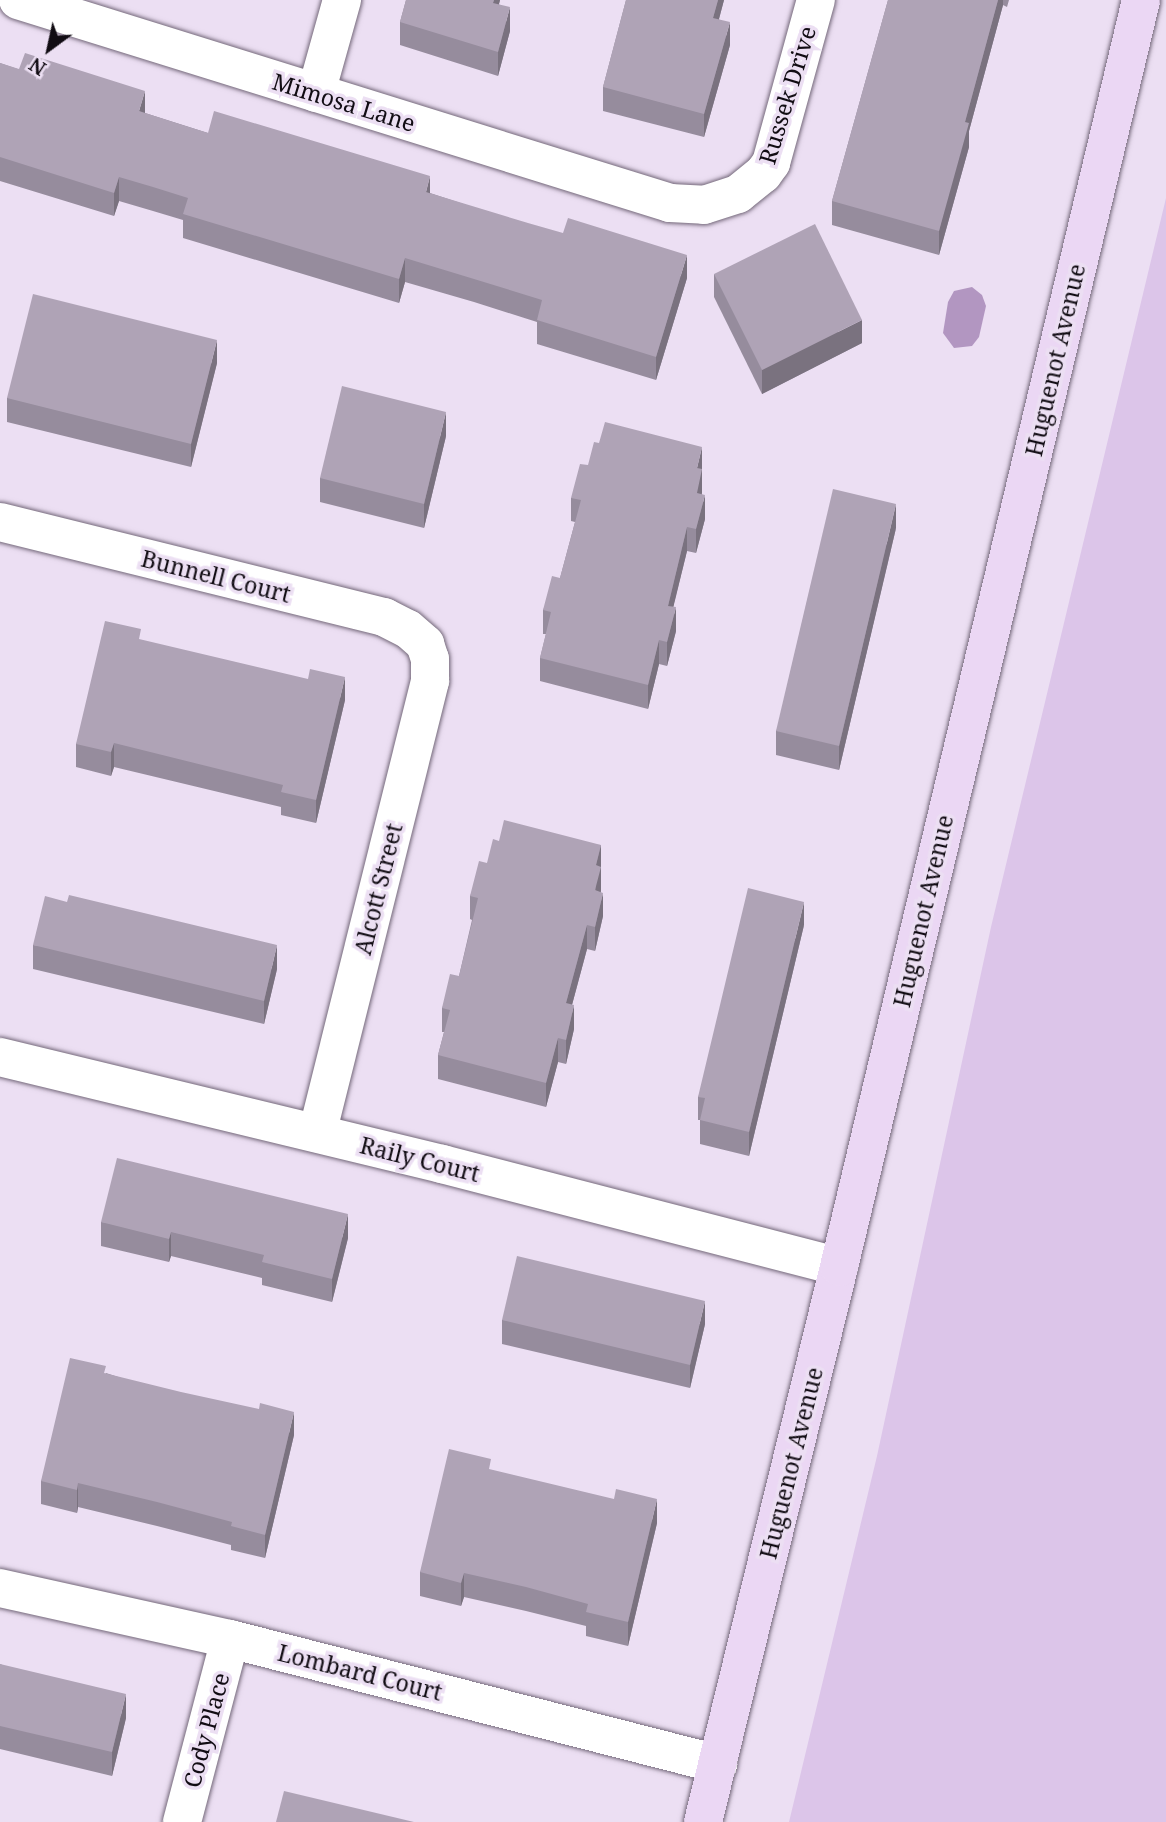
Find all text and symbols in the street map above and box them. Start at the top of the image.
north arrow [14,14,84,84]
street label: Russek Drive [753,23,821,167]
text: N [24,52,51,82]
street label: Mimosa Lane [269,67,419,137]
street label: Huguenot Avenue [1019,261,1091,459]
street label: Bunnell Court [139,544,293,608]
street label: Huguenot Avenue [887,812,959,1010]
street label: Alcott Street [348,821,408,957]
street label: Raily Court [357,1131,483,1187]
street label: Huguenot Avenue [754,1364,828,1562]
street label: Lombard Court [275,1638,445,1706]
street label: Cody Place [177,1669,235,1791]

